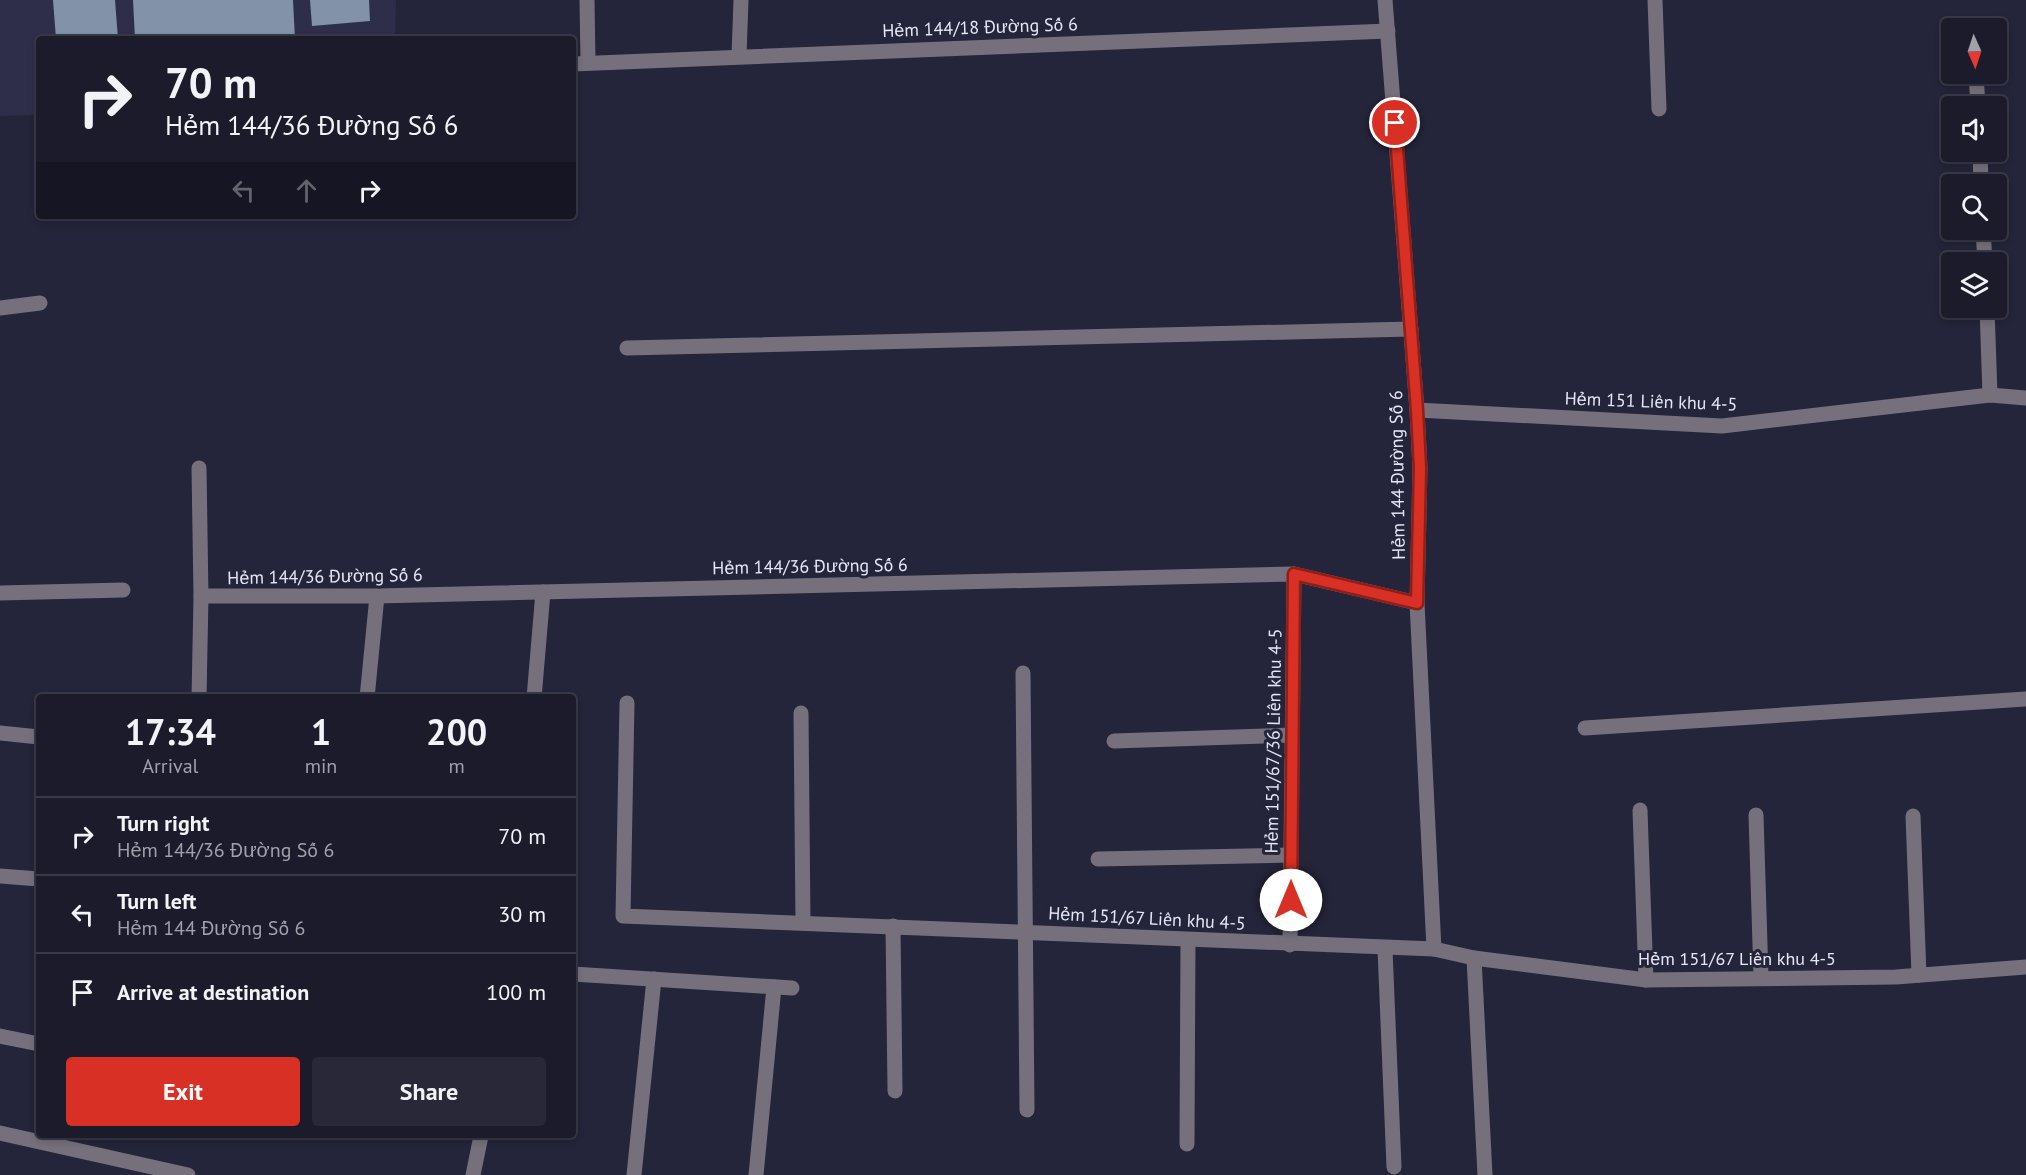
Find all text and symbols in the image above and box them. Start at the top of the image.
street label: Hẻm 144/18 Đường Số 6 [882,12,1078,42]
north arrow [1941,18,2007,84]
map controls [1941,18,2007,318]
text: 70 m [165,55,257,110]
icon: right [66,60,144,138]
button: sound [1941,96,2007,162]
pin [1369,97,1420,148]
icon: arrive [1378,106,1411,139]
text: Hẻm 144/36 Đường Số 6 [165,108,458,142]
icon: left [227,174,260,207]
icon: ahead [290,174,323,207]
icon: right [353,174,386,207]
button: search [1941,174,2007,240]
button: layers [1941,252,2007,318]
street label: Hẻm 151 Liên khu 4-5 [1564,386,1738,416]
street label: Hẻm 144 Đường Số 6 [1384,390,1410,560]
street label: Hẻm 144/36 Đường Số 6 [712,553,908,579]
street label: Hẻm 144/36 Đường Số 6 [227,563,423,589]
street label: Hẻm 151/67/36 Liên khu 4-5 [1260,628,1286,854]
text: 17:34 [125,708,216,755]
text: 1 [311,708,331,755]
text: 200 [426,708,487,755]
text: Arrival [142,753,198,779]
text: min [305,753,337,779]
text: m [449,753,465,779]
text: Turn right [117,809,209,837]
icon: right [66,820,99,853]
text: 70 m [498,822,546,850]
text: Hẻm 144/36 Đường Số 6 [117,837,334,863]
position arrow [1259,868,1323,932]
text: Turn left [117,887,197,915]
icon: left [66,898,99,931]
text: 30 m [498,900,546,928]
street label: Hẻm 151/67 Liên khu 4-5 [1048,901,1246,935]
text: Hẻm 144 Đường Số 6 [117,915,305,941]
street label: Hẻm 151/67 Liên khu 4-5 [1638,947,1836,970]
icon: arrive [66,976,99,1009]
text: Arrive at destination [117,978,309,1006]
text: 100 m [486,978,546,1006]
button: Exit [66,1057,300,1126]
button: Share [312,1057,546,1126]

